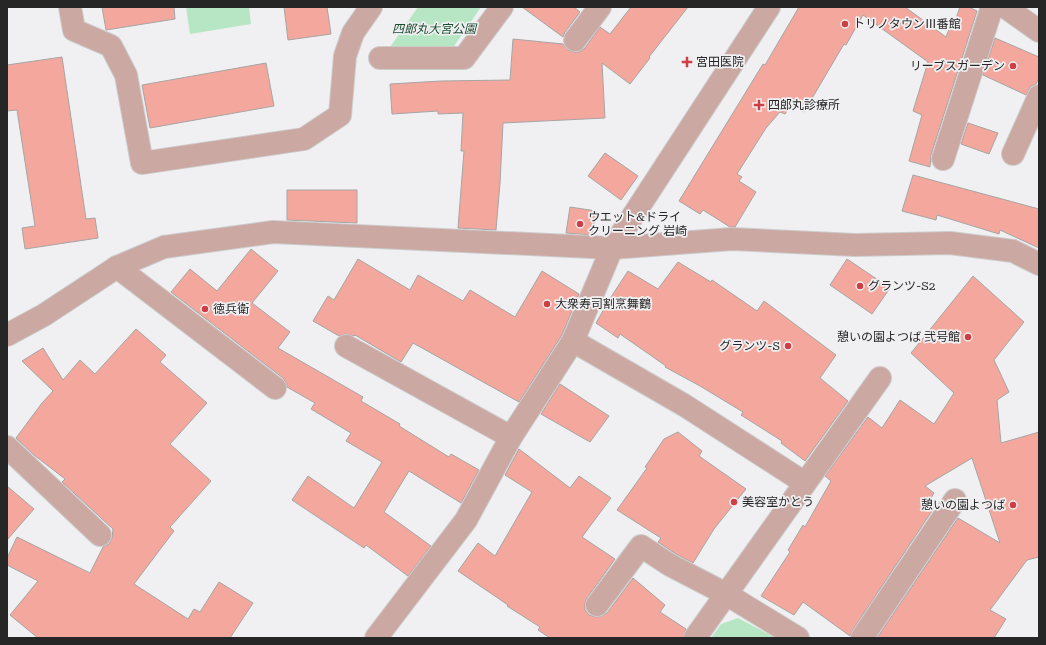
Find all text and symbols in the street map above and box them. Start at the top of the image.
place label: トリノタウンⅢ番館 [853,17,961,31]
marker: トリノタウンⅢ番館 [840,19,850,29]
park label: 四郎丸大宮公園 [392,22,478,36]
place label: 宮田医院 [696,55,744,69]
marker: 宮田医院 [681,56,693,68]
place label: リーブスガーデン [910,59,1005,73]
marker: リーブスガーデン [1008,61,1018,71]
place label: 四郎丸診療所 [768,98,840,112]
marker: 四郎丸診療所 [753,99,765,111]
place label: ウエット&ドライ クリーニング 岩崎 [588,210,687,238]
marker: ウエット&ドライ クリーニング 岩崎 [575,219,585,229]
place label: グランツ-S2 [868,279,936,293]
marker: グランツ-S2 [855,281,865,291]
place label: 大衆寿司割烹舞鶴 [555,297,651,311]
marker: 大衆寿司割烹舞鶴 [542,299,552,309]
place label: 徳兵衛 [213,302,249,316]
marker: 徳兵衛 [200,304,210,314]
place label: 憩いの園よつば 弐号館 [837,330,960,344]
marker: 憩いの園よつば 弐号館 [963,332,973,342]
place label: グランツ-S [719,339,780,353]
marker: グランツ-S [783,341,793,351]
place label: 美容室かとう [742,495,814,509]
marker: 美容室かとう [729,497,739,507]
place label: 憩いの園よつば [921,498,1005,512]
marker: 憩いの園よつば [1008,500,1018,510]

